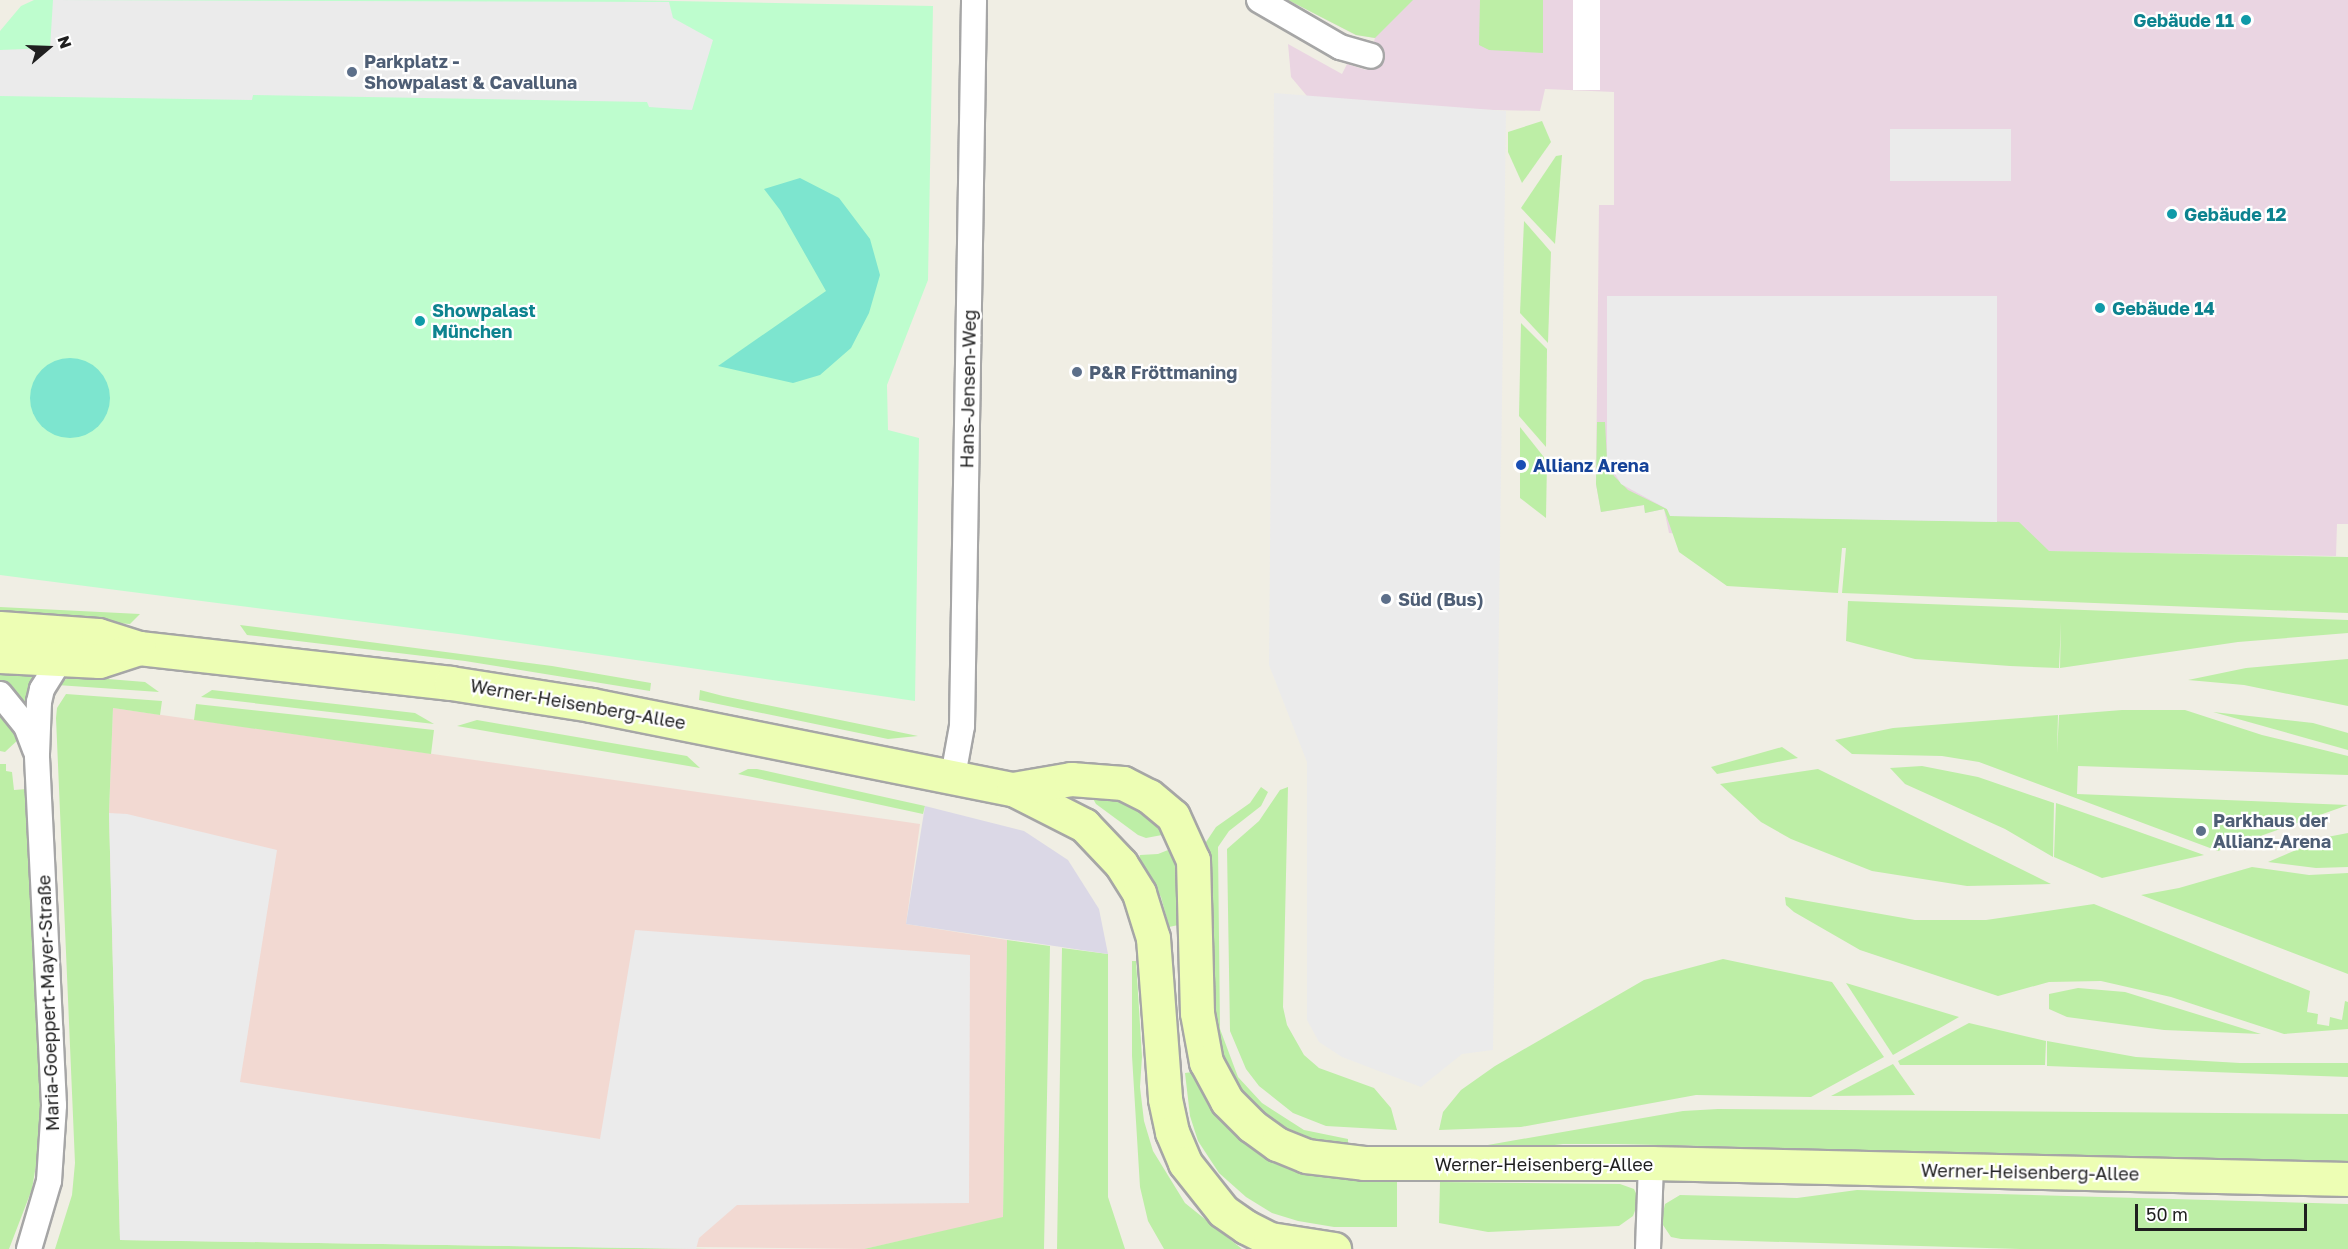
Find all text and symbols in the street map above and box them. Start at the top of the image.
place label: Gebäude 11 [2133,9,2234,31]
marker: Gebäude 11 [2239,13,2253,27]
north arrow [18,18,78,78]
text: N [54,33,76,51]
place label: Parkplatz - Showpalast & Cavalluna [364,51,577,94]
marker: Parkplatz - Showpalast & Cavalluna [345,65,359,79]
place label: Gebäude 12 [2184,203,2287,225]
marker: Gebäude 12 [2165,207,2179,221]
place label: Gebäude 14 [2112,297,2215,319]
place label: Showpalast München [432,300,536,342]
marker: Gebäude 14 [2093,301,2107,315]
street label: Hans-Jensen-Weg [956,309,980,469]
marker: Showpalast München [413,314,427,328]
place label: P&R Fröttmaning [1089,361,1237,383]
marker: P&R Fröttmaning [1070,365,1084,379]
place label: Allianz Arena [1533,454,1649,476]
marker: Allianz Arena [1514,458,1528,472]
place label: Süd (Bus) [1398,588,1483,610]
marker: Süd (Bus) [1379,592,1393,606]
street label: Werner-Heisenberg-Allee [469,674,687,734]
place label: Parkhaus der Allianz-Arena [2213,810,2331,852]
marker: Parkhaus der Allianz-Arena [2194,824,2208,838]
street label: Maria-Goeppert-Mayer-Straße [33,874,63,1132]
street label: Werner-Heisenberg-Allee [1435,1153,1653,1175]
street label: Werner-Heisenberg-Allee [1921,1159,2139,1185]
scale bar [2138,1192,2310,1230]
text: 50 m [2146,1203,2188,1225]

